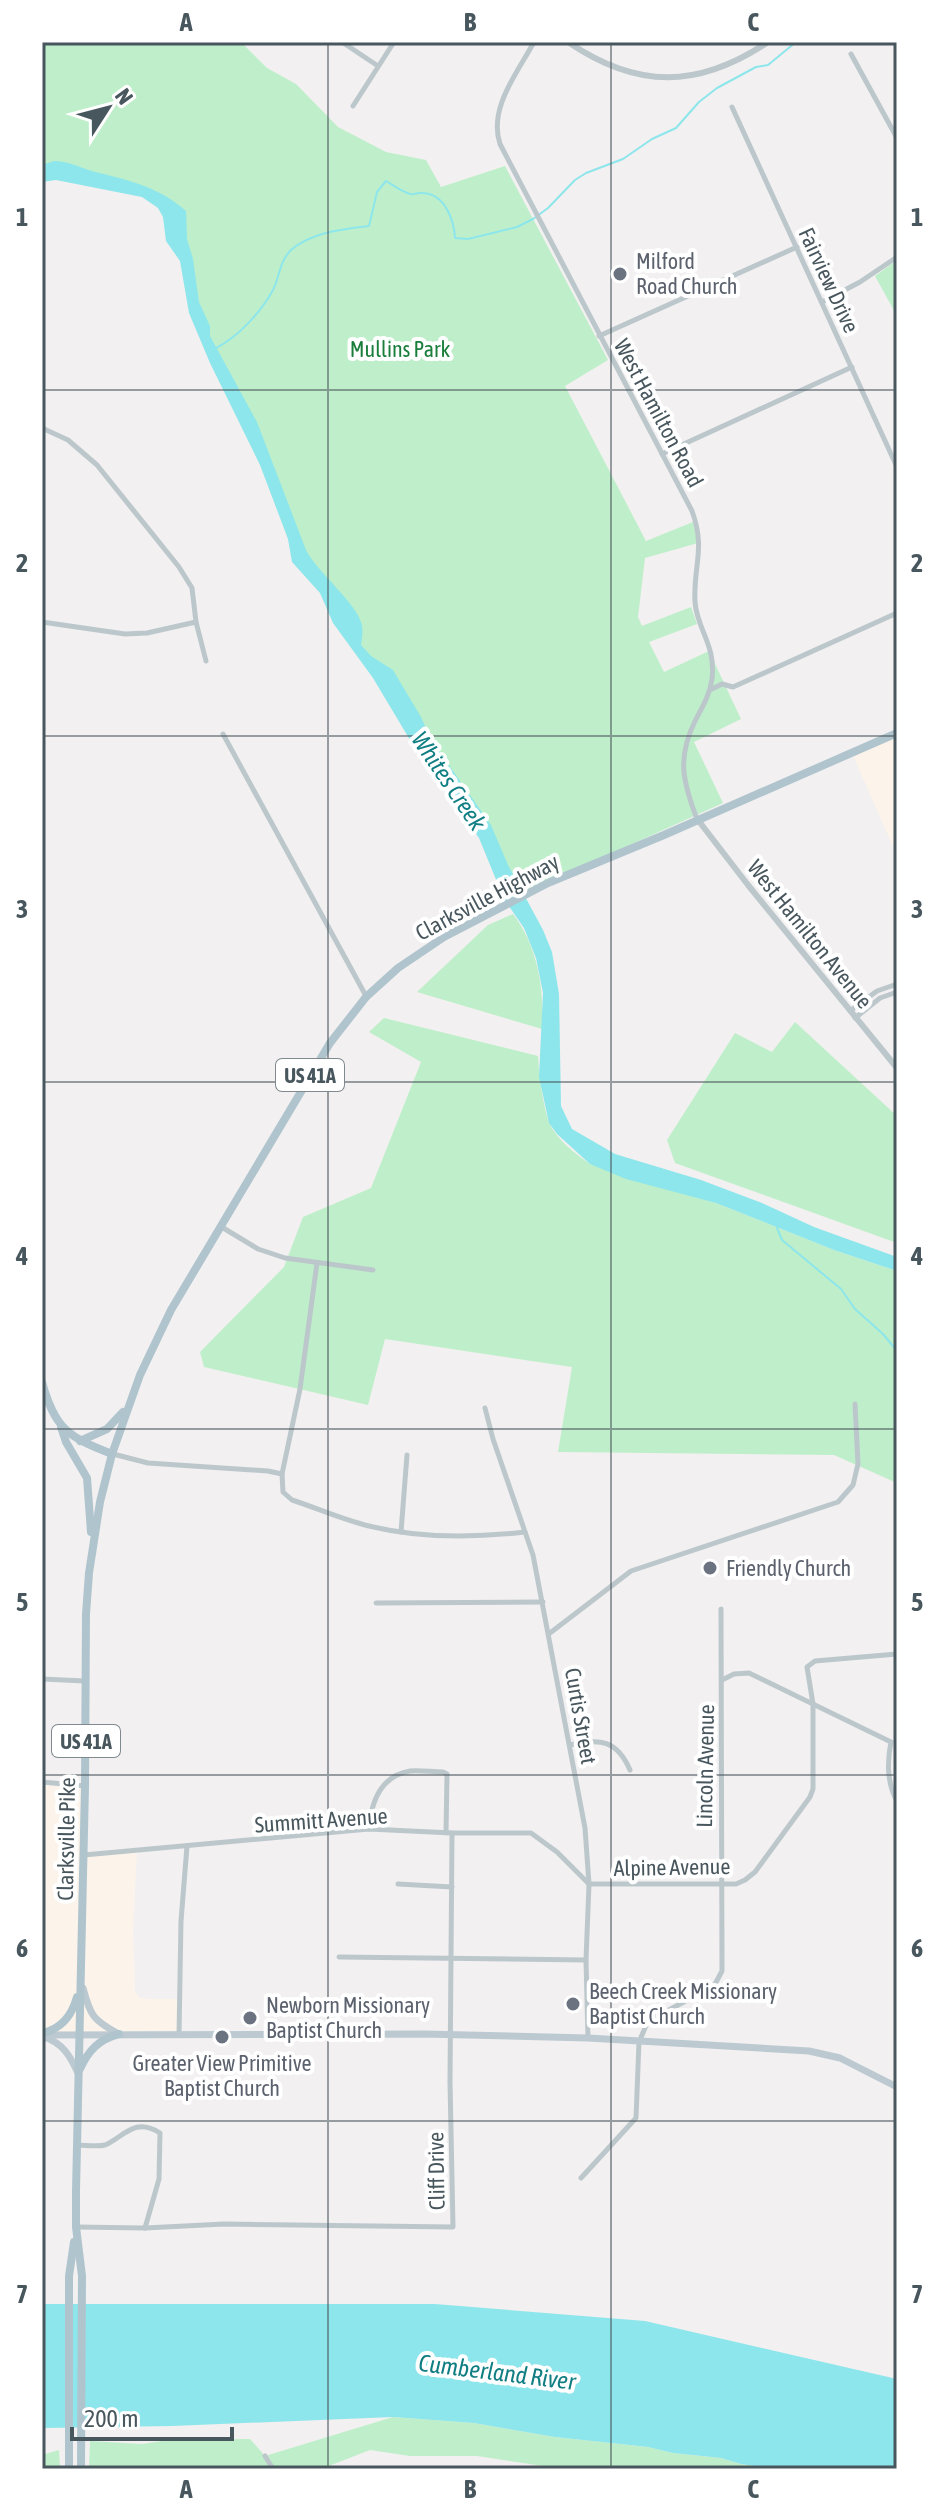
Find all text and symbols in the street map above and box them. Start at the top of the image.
text: A [179,7,193,37]
text: B [464,7,477,37]
text: C [747,7,759,37]
north arrow [68,68,148,148]
text: N [110,83,139,109]
text: 1 [16,202,28,232]
text: 1 [911,202,923,232]
street label: Fairview Drive [793,223,865,337]
place label: Milford Road Church [636,248,738,299]
marker: Milford Road Church [611,265,629,283]
street label: West Hamilton Road [609,334,709,492]
park label: Mullins Park [350,336,450,362]
text: 2 [16,548,28,578]
text: 2 [911,548,923,578]
water label: Whites Creek [406,727,492,836]
street label: Clarksville Highway [411,848,563,946]
street label: West Hamilton Avenue [742,855,878,1013]
text: 3 [16,894,28,924]
text: 3 [911,894,923,924]
road number: US 41A [276,1059,344,1091]
text: 4 [15,1241,28,1271]
text: 4 [910,1241,923,1271]
place label: Friendly Church [726,1555,851,1581]
marker: Friendly Church [701,1559,719,1577]
text: 5 [16,1587,28,1617]
text: 5 [911,1587,923,1617]
street label: Curtis Street [560,1666,602,1766]
street label: Lincoln Avenue [691,1704,719,1828]
road number: US 41A [52,1725,120,1757]
street label: Clarksville Pike [52,1777,80,1901]
street label: Summitt Avenue [254,1802,388,1838]
street label: Alpine Avenue [613,1853,731,1881]
text: 6 [16,1933,28,1963]
text: 6 [911,1933,923,1963]
place label: Beech Creek Missionary Baptist Church [589,1978,777,2029]
place label: Newborn Missionary Baptist Church [266,1992,430,2043]
marker: Beech Creek Missionary Baptist Church [564,1995,582,2013]
marker: Newborn Missionary Baptist Church [241,2009,259,2027]
marker: Greater View Primitive Baptist Church [213,2028,231,2046]
place label: Greater View Primitive Baptist Church [132,2050,312,2101]
street label: Cliff Drive [422,2132,450,2210]
text: 7 [16,2279,28,2309]
text: 7 [911,2279,923,2309]
water label: Cumberland River [417,2349,578,2395]
scale bar [72,2391,232,2441]
text: 200 m [84,2405,138,2432]
text: A [179,2474,193,2504]
text: B [464,2474,477,2504]
text: C [747,2474,759,2504]

